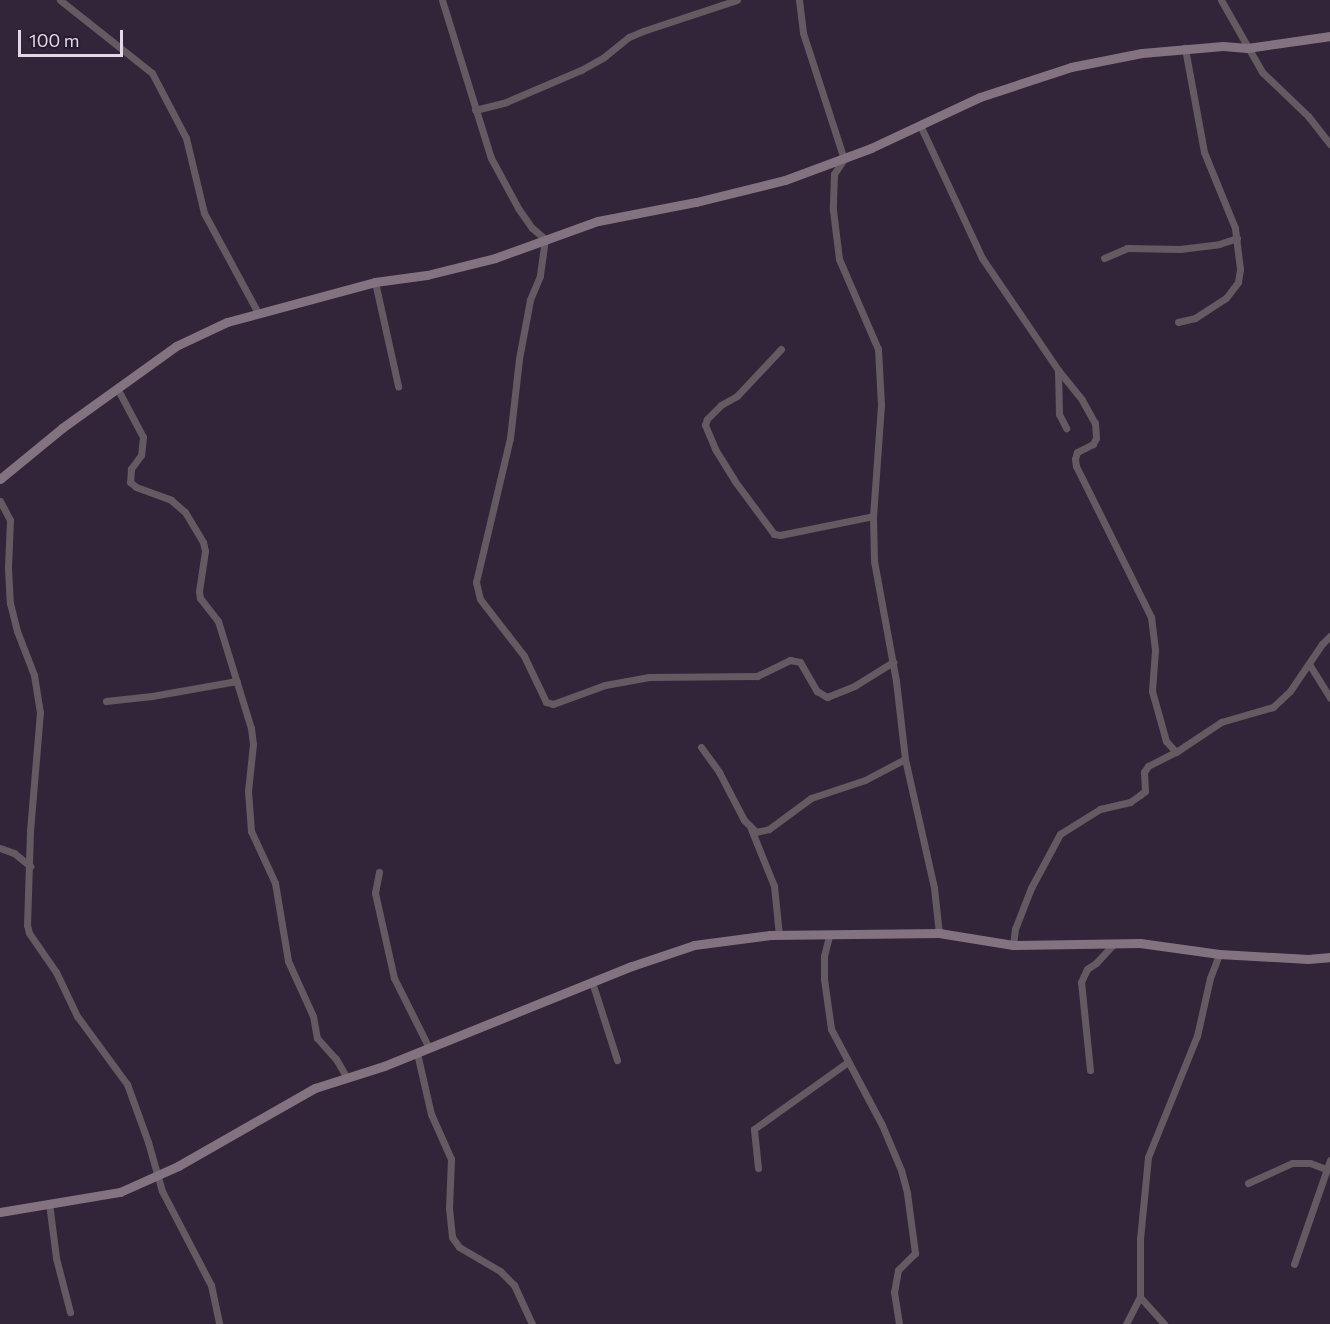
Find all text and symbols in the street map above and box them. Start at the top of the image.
scale bar [21,18,126,56]
text: 100 m [29,29,79,51]

